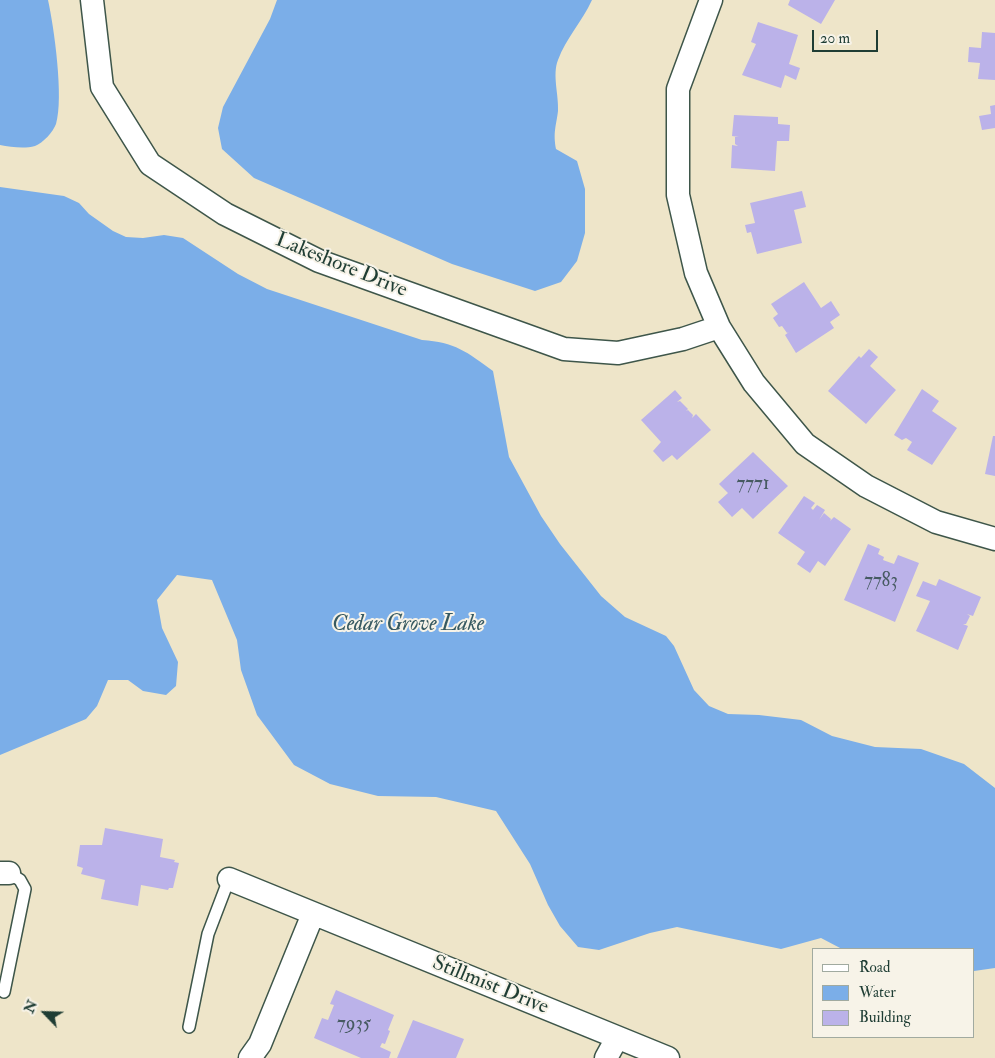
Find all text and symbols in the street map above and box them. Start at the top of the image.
scale bar [815,20,881,52]
text: 20 m [820,29,850,48]
street label: Lakeshore Drive [272,228,410,304]
house number: 7771 [737,474,769,496]
house number: 7783 [864,571,898,593]
water label: Cedar Grove Lake [332,612,484,638]
legend [812,948,975,1038]
street label: Stillmist Drive [428,951,552,1021]
text: Road [859,958,890,977]
text: Water [859,983,896,1002]
north arrow [20,988,70,1038]
text: N [21,998,41,1016]
text: Building [859,1008,911,1027]
house number: 7935 [337,1014,371,1036]

